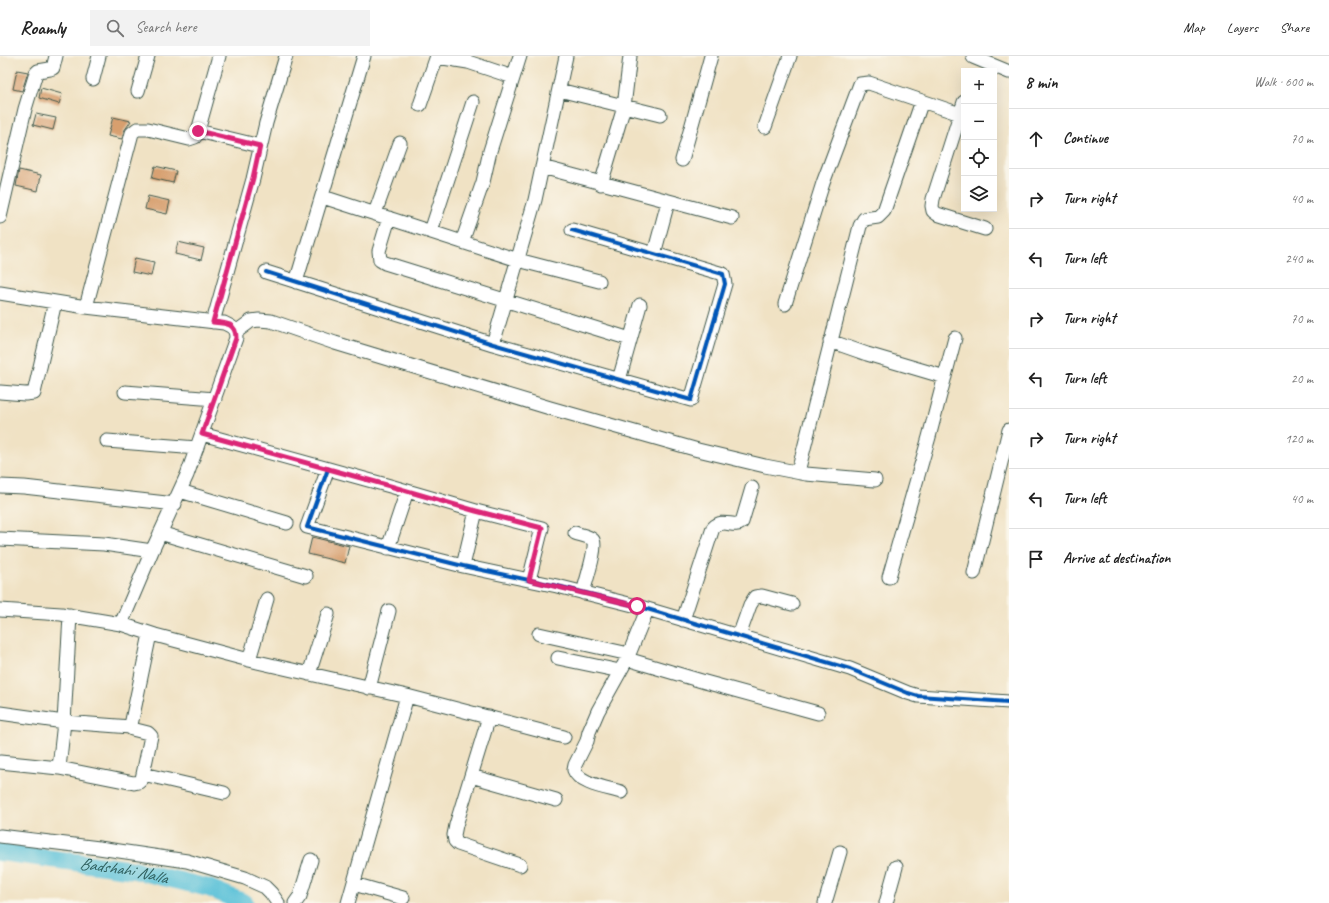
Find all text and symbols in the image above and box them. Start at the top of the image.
search box [90,10,370,46]
text: Roamly [20,16,66,40]
icon: search [104,17,126,39]
text: Search here [136,18,197,37]
text: Map [1183,19,1205,36]
text: Layers [1227,19,1258,36]
text: Share [1280,19,1309,36]
map controls [961,68,997,212]
button: + [961,68,997,104]
text: 8 min [1025,72,1058,93]
text: Walk · 600 m [1254,74,1313,90]
button: − [961,104,997,140]
route end [189,122,207,140]
icon: ahead [1025,128,1047,150]
text: Continue [1063,129,1108,148]
text: 70 m [1291,131,1313,147]
button: locate [961,140,997,176]
button: layers [961,176,997,212]
icon: right [1025,188,1047,210]
text: Turn right [1063,189,1116,208]
text: 40 m [1291,191,1313,207]
icon: left [1025,248,1047,270]
text: Turn left [1063,249,1106,268]
text: 240 m [1285,251,1313,267]
icon: right [1025,308,1047,330]
text: Turn right [1063,309,1116,328]
text: 70 m [1291,311,1313,327]
icon: left [1025,368,1047,390]
text: Turn left [1063,369,1106,388]
text: 20 m [1291,371,1313,387]
icon: right [1025,428,1047,450]
text: Turn right [1063,429,1116,448]
text: 120 m [1285,431,1313,447]
icon: left [1025,488,1047,510]
text: Turn left [1063,489,1106,508]
text: 40 m [1291,491,1313,507]
icon: arrive [1025,548,1047,570]
text: Arrive at destination [1063,549,1170,568]
route start [628,597,646,615]
water label: Badshahi Nalla [78,853,172,889]

